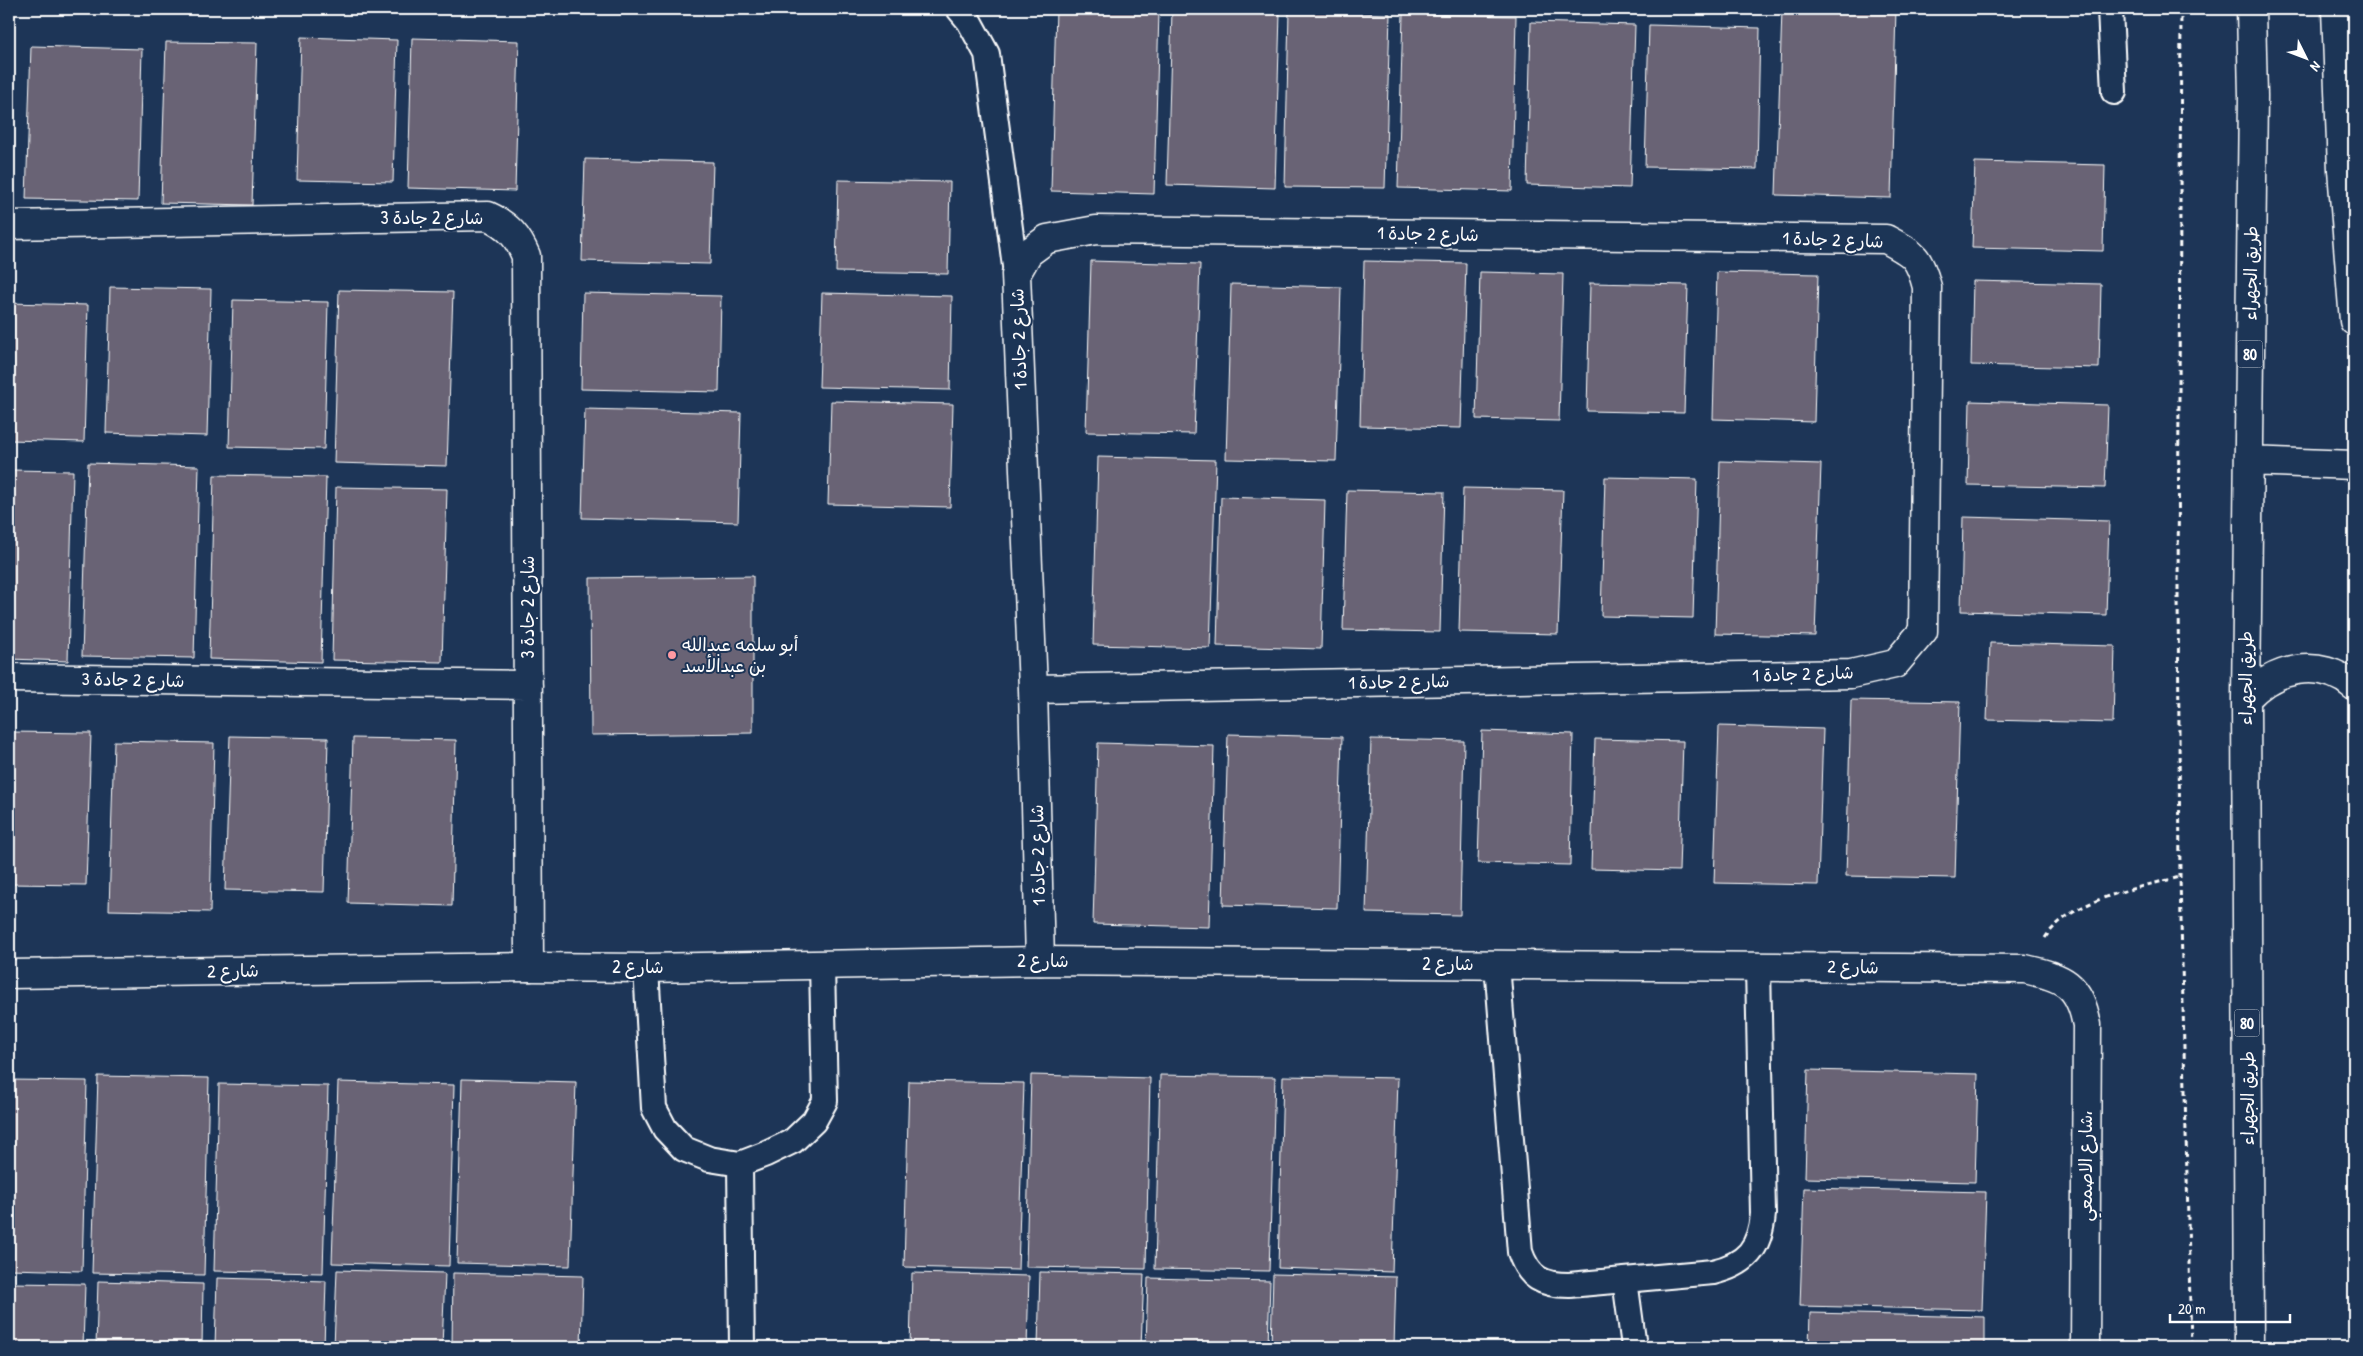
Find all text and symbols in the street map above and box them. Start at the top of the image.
north arrow [2280,32,2330,82]
text: N [2306,58,2326,77]
street label: شارع 2 جادة 3 [381,205,483,230]
street label: شارع 2 جادة 1 [1377,220,1479,247]
street label: شارع 2 جادة 1 [1782,225,1884,254]
street label: طريق الجهراء [2237,225,2264,320]
street label: شارع 2 جادة 1 [1004,288,1033,390]
road number: 80 [2238,340,2262,368]
street label: شارع 2 جادة 3 [515,556,540,658]
street label: طريق الجهراء [2233,631,2258,725]
place label: أبو سلمه عبدالله بن عبدالأسد [682,632,799,678]
marker: أبو سلمه عبدالله بن عبدالأسد [666,649,678,661]
street label: شارع 2 جادة 1 [1752,659,1854,688]
street label: شارع 2 جادة 3 [81,666,185,693]
street label: شارع 2 جادة 1 [1348,668,1450,695]
street label: شارع 2 جادة 1 [1024,804,1051,906]
street label: شارع 2 [1017,948,1069,973]
street label: شارع 2 [1422,951,1474,976]
street label: شارع 2 [612,954,664,979]
street label: شارع 2 [1827,954,1879,979]
street label: شارع 2 [207,958,259,983]
road number: 80 [2234,1010,2260,1036]
street label: طريق الجهراء [2235,1051,2260,1145]
street label: شارع الاصمعي، [2073,1111,2102,1222]
scale bar [2170,1291,2290,1323]
text: 20 m [2178,1298,2205,1319]

